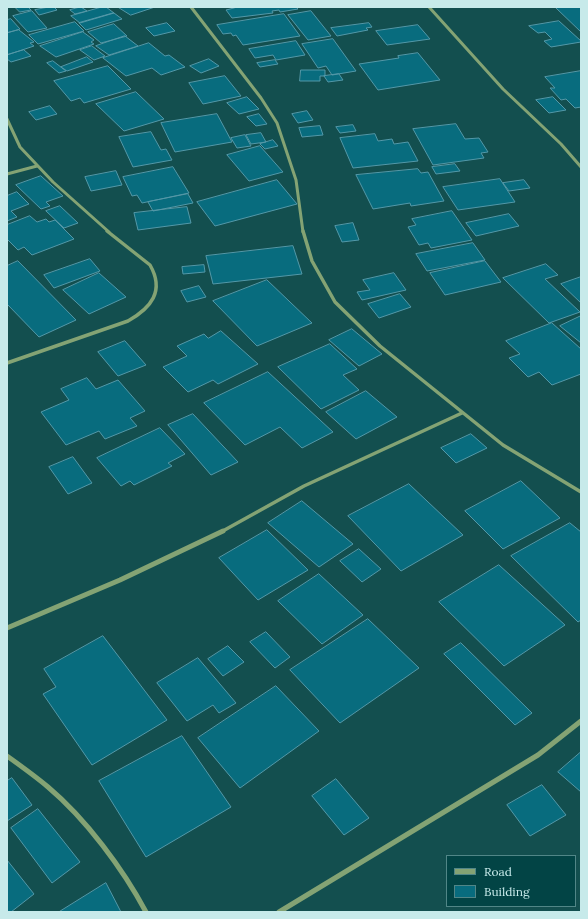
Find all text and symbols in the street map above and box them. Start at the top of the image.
legend [446,855,576,907]
text: Road [484,864,512,879]
text: Building [484,884,530,899]

